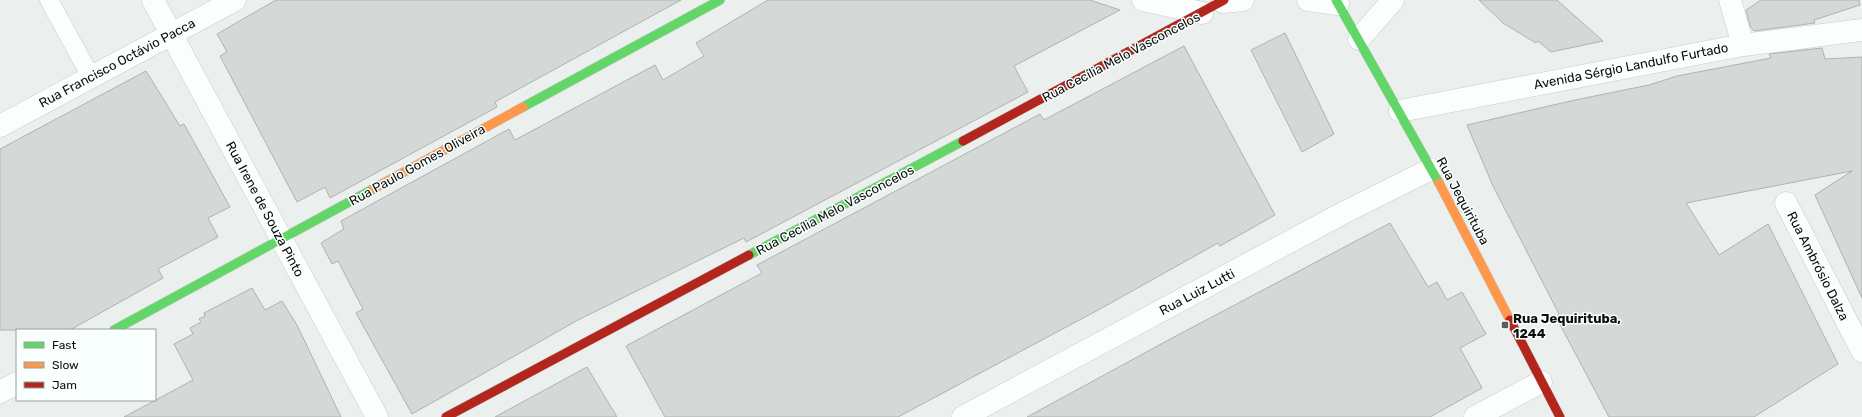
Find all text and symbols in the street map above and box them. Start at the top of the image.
street label: Rua Cecília Melo Vasconcelos [1040,9,1203,105]
street label: Rua Francisco Octávio Pacca [36,15,198,111]
street label: Avenida Sérgio Landulfo Furtado [1533,40,1730,93]
street label: Rua Paulo Gomes Oliveira [346,121,488,209]
street label: Rua Irene de Souza Pinto [223,139,307,279]
street label: Rua Jequirituba [1434,155,1492,247]
street label: Rua Cecília Melo Vasconcelos [754,162,917,258]
street label: Rua Ambrósio Dalza [1784,209,1852,323]
street label: Rua Luiz Lutti [1157,266,1237,318]
place label: Rua Jequirituba, 1244 [1513,311,1621,341]
marker: Rua Jequirituba, 1244 [1500,320,1510,330]
legend [16,329,156,401]
text: Fast [52,338,76,352]
text: Slow [52,358,79,372]
text: Jam [52,378,77,392]

